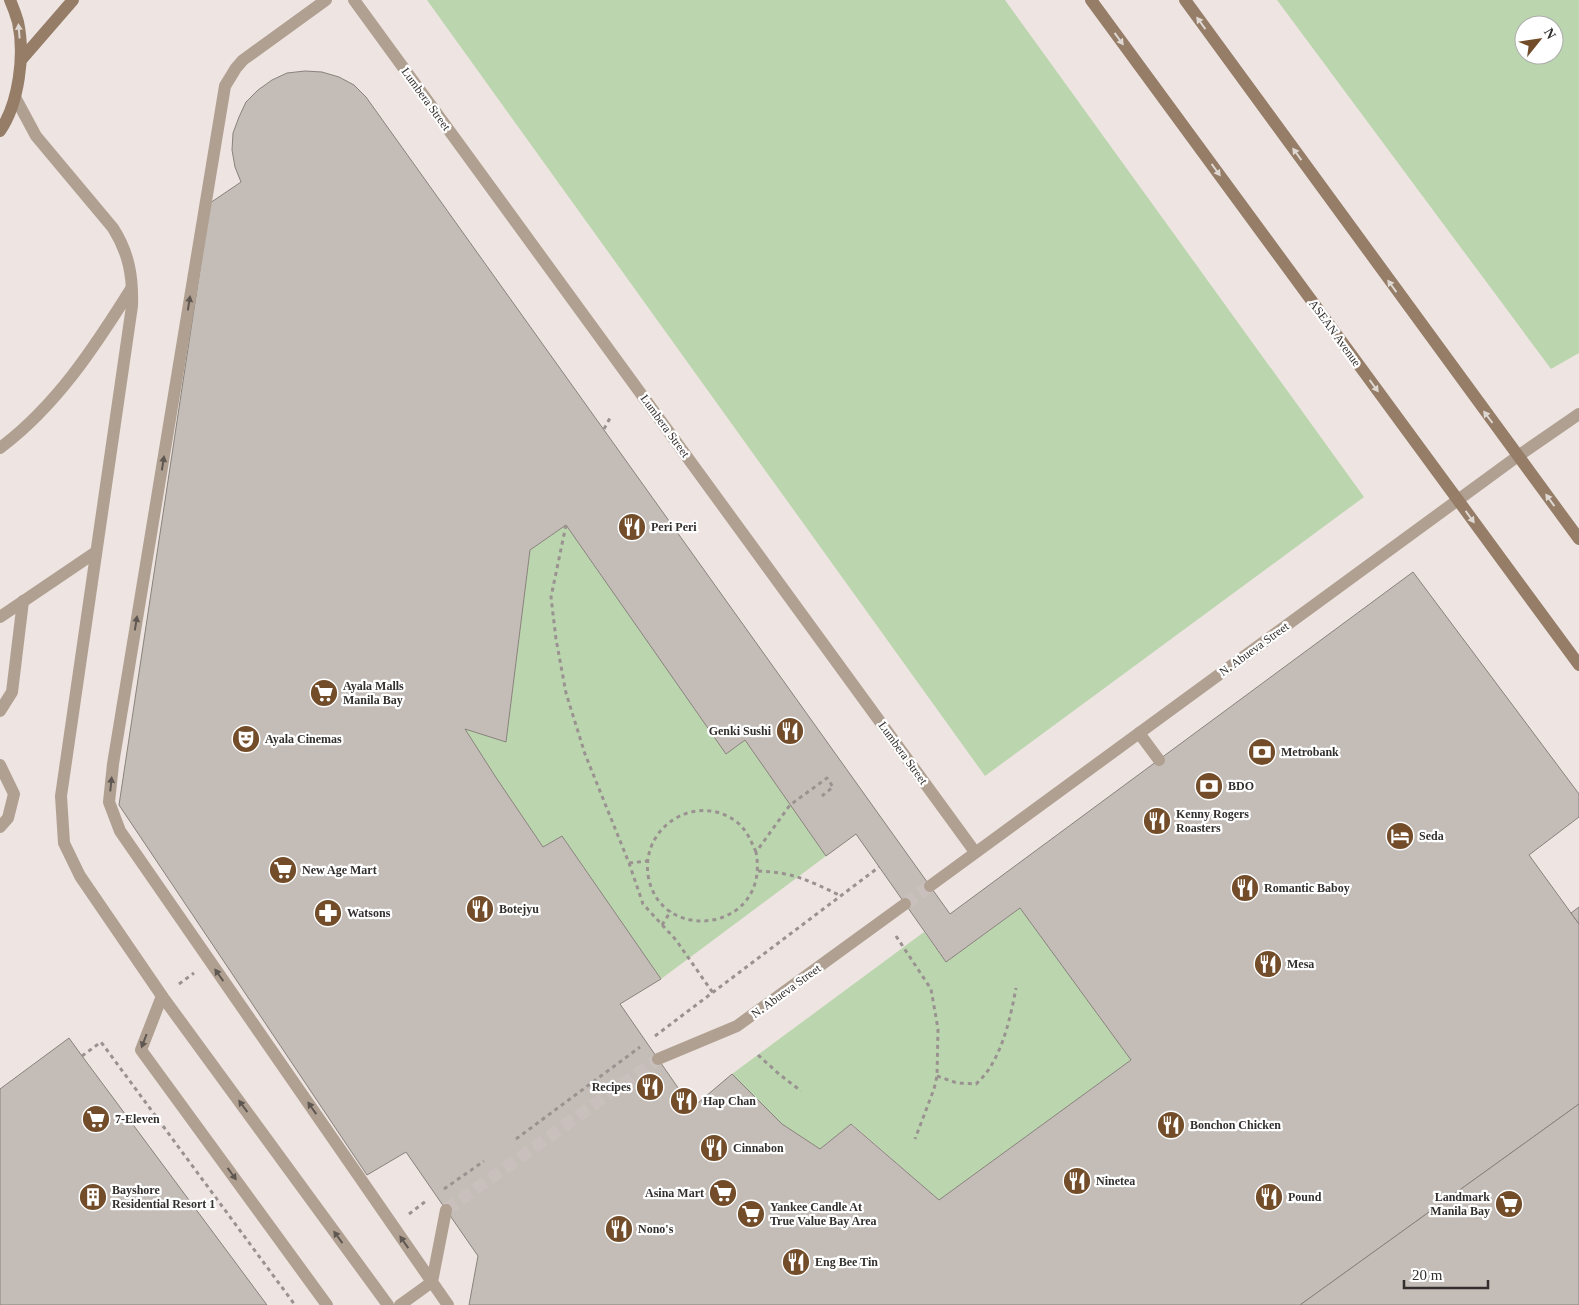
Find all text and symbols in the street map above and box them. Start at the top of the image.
north arrow [1514,15,1564,65]
one-way arrow [1196,16,1206,30]
one-way arrow [14,23,22,39]
text: N [1541,26,1559,42]
one-way arrow [1114,32,1125,45]
street label: Lumbera Street [398,65,454,134]
one-way arrow [1292,147,1302,161]
one-way arrow [1210,163,1221,176]
one-way arrow [1387,280,1398,293]
one-way arrow [185,294,193,310]
street label: ASEAN Avenue [1306,297,1364,369]
one-way arrow [1369,379,1379,393]
street label: Lumbera Street [637,392,693,461]
one-way arrow [1483,411,1494,424]
one-way arrow [159,455,167,471]
one-way arrow [1545,493,1555,507]
one-way arrow [1465,510,1475,524]
restaurant icon: Peri Peri [617,512,647,542]
place label: Peri Peri [651,520,697,534]
one-way arrow [133,615,141,631]
street label: N. Abueva Street [1217,619,1292,679]
supermarket icon: Ayala Malls Manila Bay [309,678,339,708]
place label: Ayala Malls Manila Bay [343,679,404,707]
restaurant icon: Genki Sushi [775,716,805,746]
street label: Lumbera Street [875,719,931,788]
theatre icon: Ayala Cinemas [231,724,261,754]
place label: Genki Sushi [709,724,772,738]
place label: Ayala Cinemas [265,732,342,746]
bank icon: Metrobank [1247,737,1277,767]
place label: Metrobank [1281,745,1339,759]
bank icon: BDO [1194,771,1224,801]
one-way arrow [107,776,115,792]
place label: BDO [1228,779,1254,793]
restaurant icon: Kenny Rogers Roasters [1142,806,1172,836]
place label: Kenny Rogers Roasters [1176,807,1249,835]
hotel icon: Seda [1385,821,1415,851]
place label: Seda [1419,829,1444,843]
supermarket icon: New Age Mart [268,855,298,885]
place label: New Age Mart [302,863,377,877]
restaurant icon: Romantic Baboy [1230,873,1260,903]
place label: Romantic Baboy [1264,881,1350,895]
restaurant icon: Botejyu [465,894,495,924]
pharmacy icon: Watsons [313,898,343,928]
place label: Botejyu [499,902,539,916]
place label: Watsons [347,906,391,920]
restaurant icon: Mesa [1253,949,1283,979]
place label: Mesa [1287,957,1314,971]
street label: N. Abueva Street [749,961,824,1021]
one-way arrow [214,968,224,982]
one-way arrow [140,1034,148,1049]
restaurant icon: Recipes [635,1072,665,1102]
place label: Recipes [592,1080,631,1094]
restaurant icon: Hap Chan [669,1086,699,1116]
place label: Hap Chan [703,1094,756,1108]
one-way arrow [237,1100,248,1113]
one-way arrow [307,1102,317,1115]
supermarket icon: 7-Eleven [81,1104,111,1134]
restaurant icon: Bonchon Chicken [1156,1110,1186,1140]
place label: 7-Eleven [115,1112,160,1126]
place label: Bonchon Chicken [1190,1118,1281,1132]
restaurant icon: Cinnabon [699,1133,729,1163]
place label: Cinnabon [733,1141,784,1155]
restaurant icon: Ninetea [1062,1166,1092,1196]
one-way arrow [226,1167,237,1180]
place label: Ninetea [1096,1174,1135,1188]
supermarket icon: Asina Mart [708,1178,738,1208]
building icon: Bayshore Residential Resort 1 [78,1182,108,1212]
restaurant icon: Pound [1254,1182,1284,1212]
place label: Bayshore Residential Resort 1 [112,1183,215,1211]
place label: Asina Mart [645,1186,704,1200]
supermarket icon: Landmark Manila Bay [1494,1189,1524,1219]
place label: Pound [1288,1190,1322,1204]
place label: Landmark Manila Bay [1430,1190,1490,1218]
supermarket icon: Yankee Candle At True Value Bay Area [736,1199,766,1229]
place label: Yankee Candle At True Value Bay Area [770,1200,877,1228]
restaurant icon: Nono's [604,1214,634,1244]
place label: Nono's [638,1222,674,1236]
one-way arrow [333,1231,344,1244]
one-way arrow [399,1235,409,1249]
restaurant icon: Eng Bee Tin [781,1247,811,1277]
place label: Eng Bee Tin [815,1255,878,1269]
scale bar [1404,1258,1488,1290]
text: 20 m [1412,1267,1443,1283]

